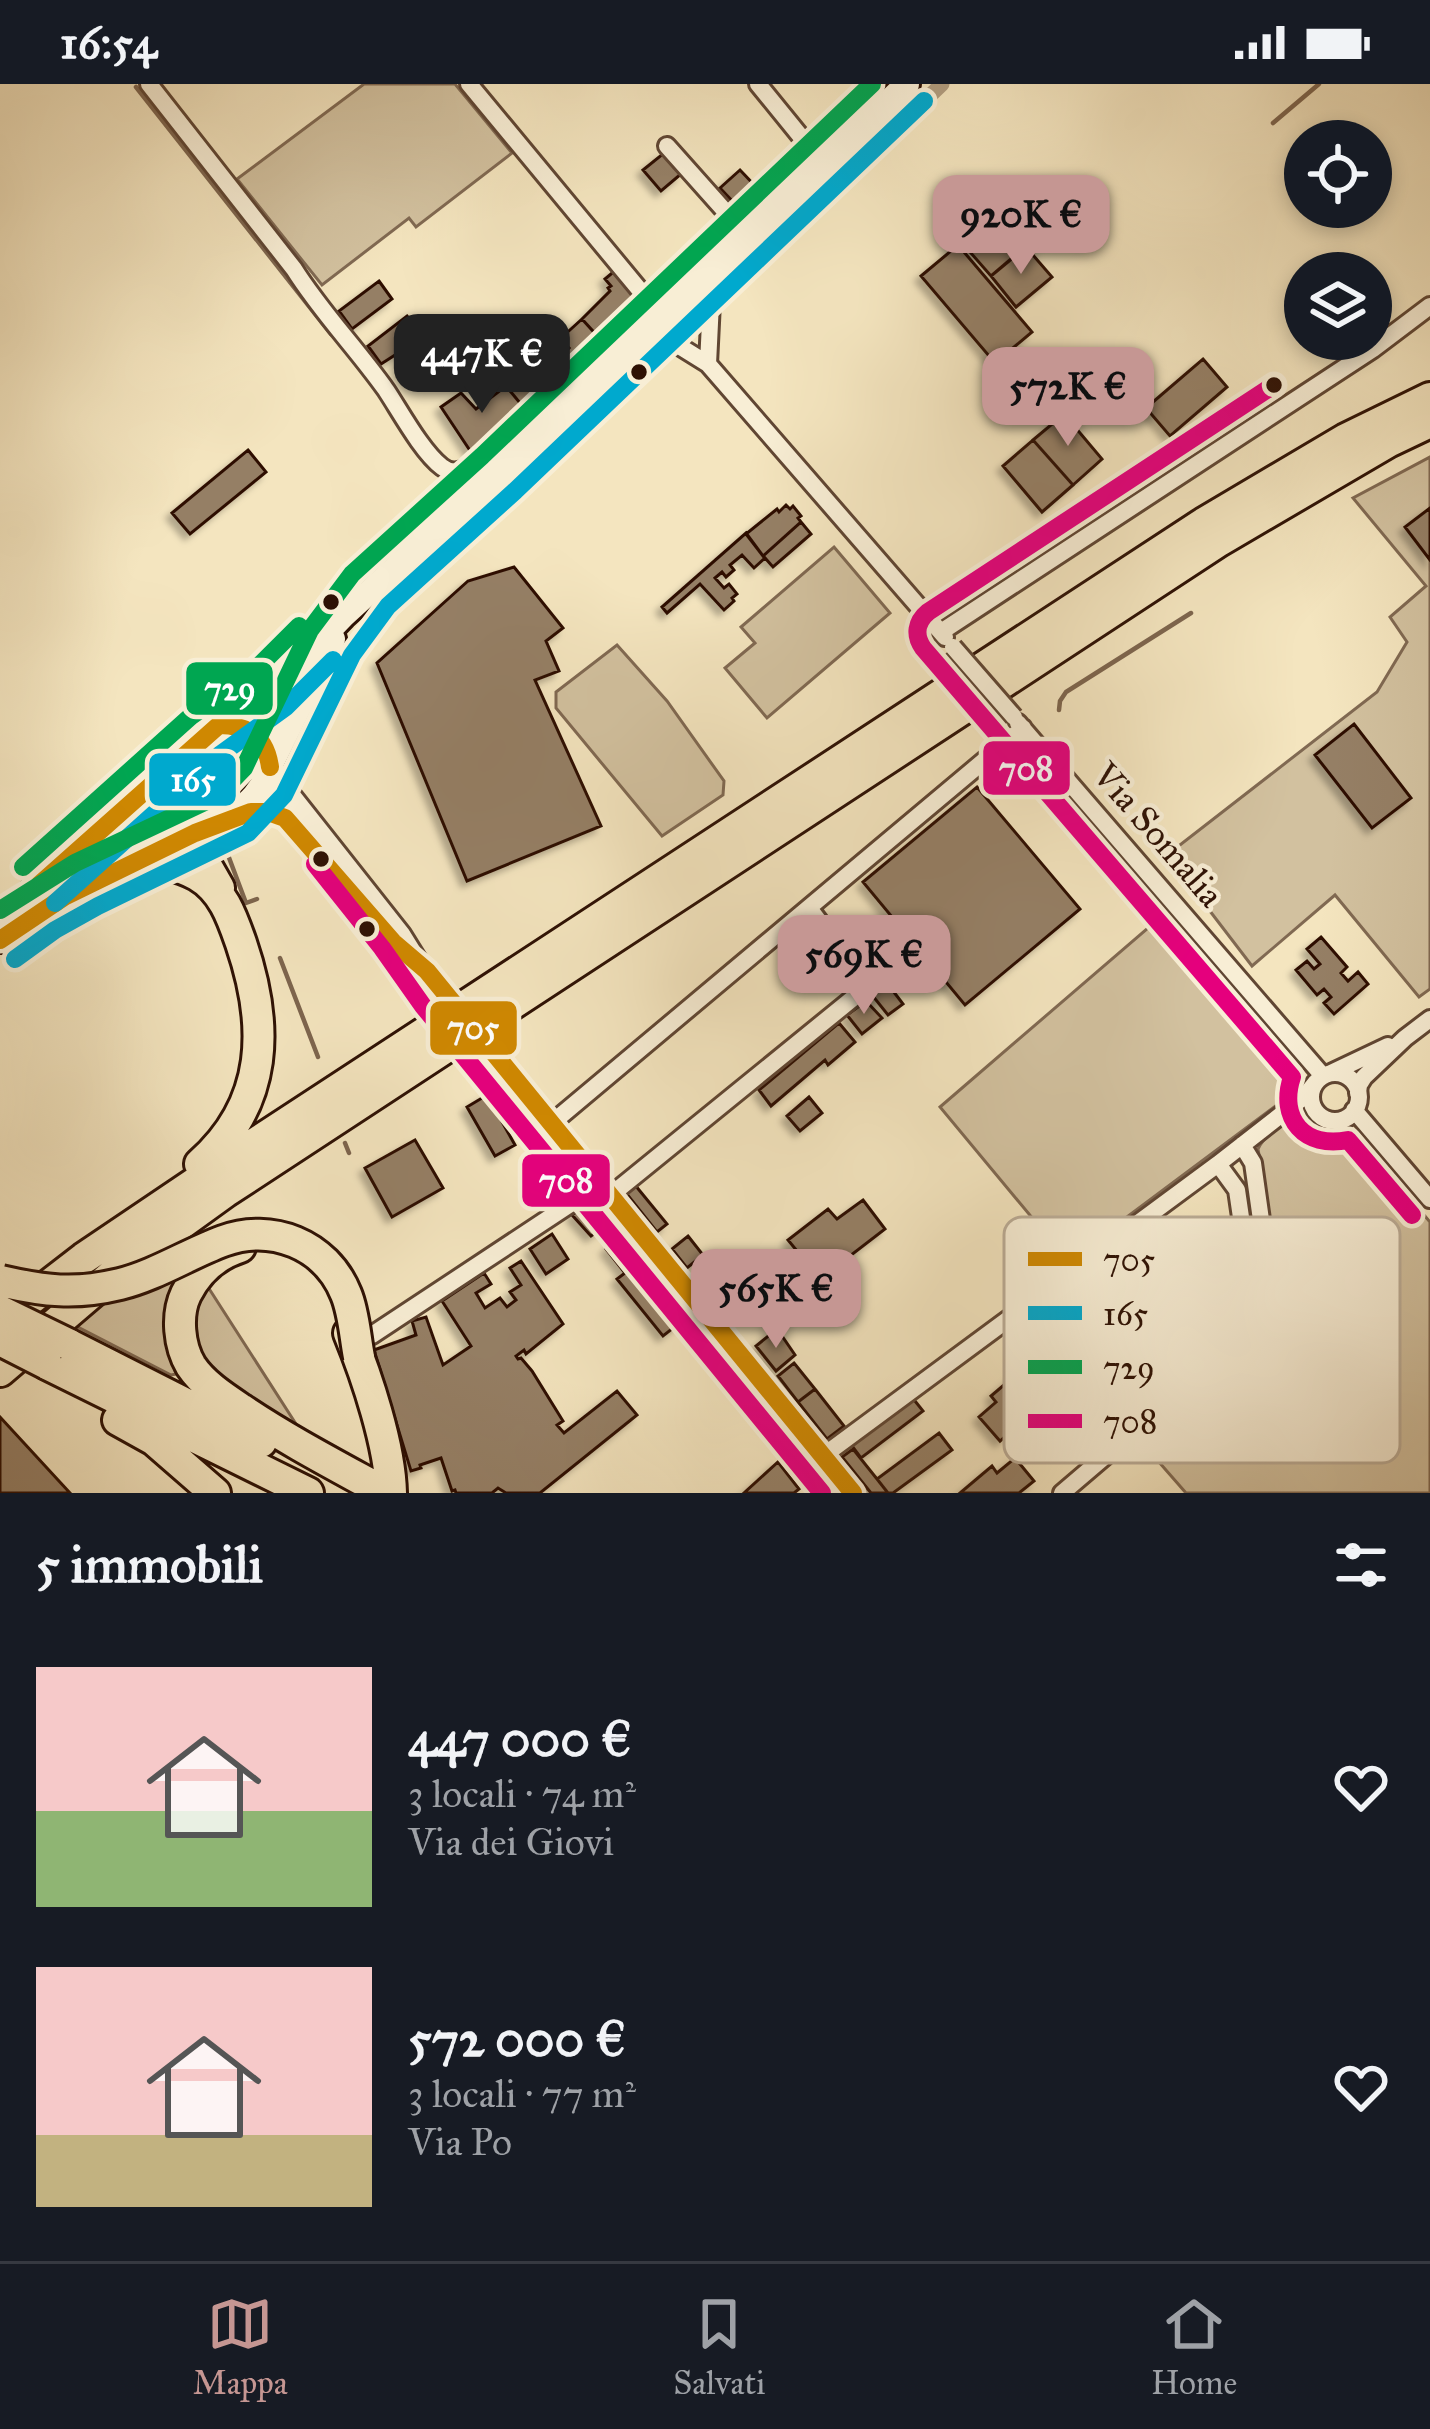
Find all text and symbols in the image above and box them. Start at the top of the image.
text: 16:54 [60,15,157,70]
map controls [1284,120,1392,360]
button: locate [1284,120,1392,228]
pin: 920K € [923,175,1119,277]
text: 920K € [960,190,1082,238]
button: layers [1284,252,1392,360]
pin: 447K € [384,314,580,416]
text: 447K € [421,329,543,377]
pin: 572K € [970,347,1166,449]
unlabelled marker [628,361,650,383]
text: 572K € [1009,362,1127,410]
unlabelled marker [1263,374,1285,396]
unlabelled marker [320,591,342,613]
line badge: 729 [184,660,275,717]
text: 729 [204,669,256,710]
line badge: 708 [981,739,1072,797]
text: 708 [999,749,1053,789]
line badge: 165 [147,751,238,808]
street label: Via Somalia [1083,753,1233,917]
text: 165 [170,760,216,800]
unlabelled marker [310,848,332,870]
pin: 569K € [766,915,962,1017]
unlabelled marker [356,918,378,940]
text: 569K € [805,930,923,978]
line badge: 705 [428,999,519,1057]
text: 705 [447,1008,500,1048]
line badge: 708 [520,1152,612,1209]
text: 708 [539,1161,593,1201]
legend [1004,1217,1400,1463]
text: 705 [1103,1240,1155,1280]
pin: 565K € [678,1249,874,1351]
text: 565K € [718,1264,834,1312]
text: 165 [1103,1294,1148,1334]
text: 729 [1103,1348,1155,1389]
text: 708 [1103,1402,1157,1442]
icon: filters [1328,1532,1394,1598]
text: 5 immobili [36,1534,263,1596]
text: 447 000 € [408,1708,632,1770]
icon: home [132,1715,276,1859]
icon: heart [1328,1754,1394,1820]
text: 3 locali · 74 m² [408,1770,636,1818]
text: Via dei Giovi [408,1818,614,1866]
text: 572 000 € [408,2008,626,2070]
icon: home [132,2015,276,2159]
icon: heart [1328,2054,1394,2120]
text: 3 locali · 77 m² [408,2070,636,2118]
text: Via Po [408,2118,512,2166]
tab: Mappa [193,2291,288,2403]
tab: Salvati [673,2291,765,2403]
tab: Home [1151,2291,1237,2403]

